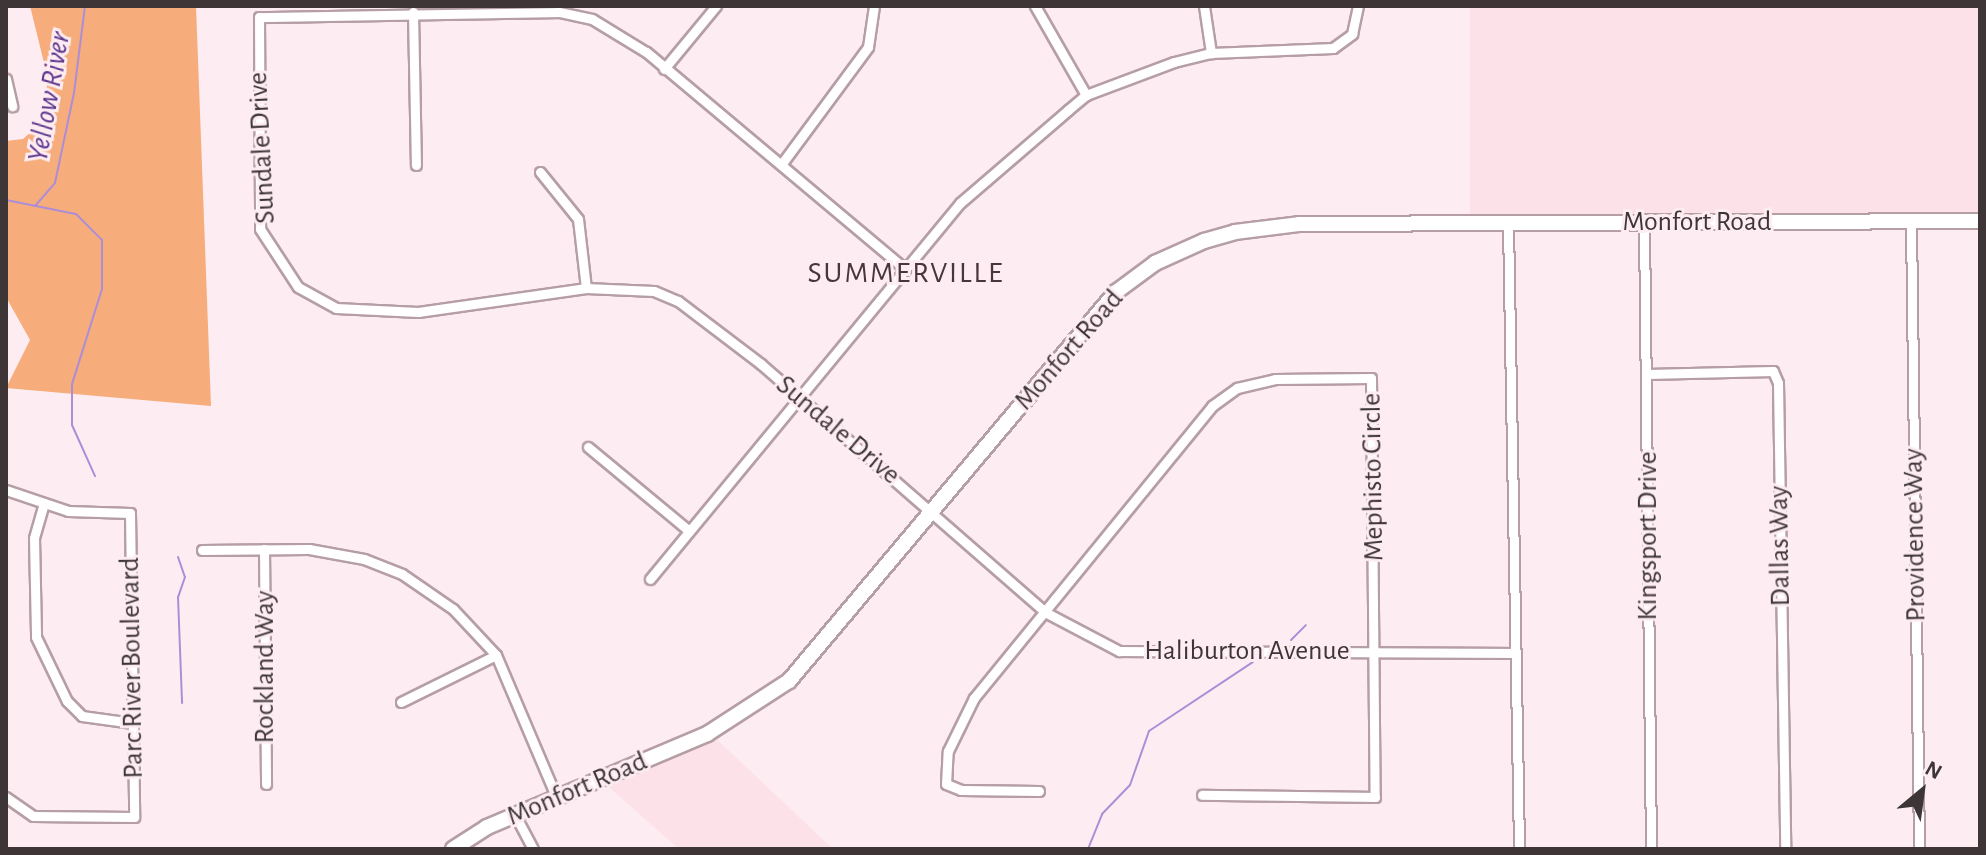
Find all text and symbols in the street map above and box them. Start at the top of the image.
water label: Yellow River [20,29,78,165]
street label: Sundale Drive [241,71,283,225]
street label: Monfort Road [1623,205,1771,239]
district label: SUMMERVILLE [807,255,1005,291]
street label: Monfort Road [1007,283,1131,417]
street label: Sundale Drive [769,368,907,492]
street label: Mephisto Circle [1355,393,1391,561]
street label: Providence Way [1897,448,1933,622]
street label: Kingsport Drive [1631,451,1665,621]
street label: Dallas Way [1762,485,1798,607]
street label: Parc River Boulevard [113,557,151,779]
street label: Rockland Way [248,591,282,743]
street label: Haliburton Avenue [1144,634,1350,668]
street label: Monfort Road [502,744,652,834]
north arrow [1882,751,1962,831]
text: N [1922,757,1946,783]

